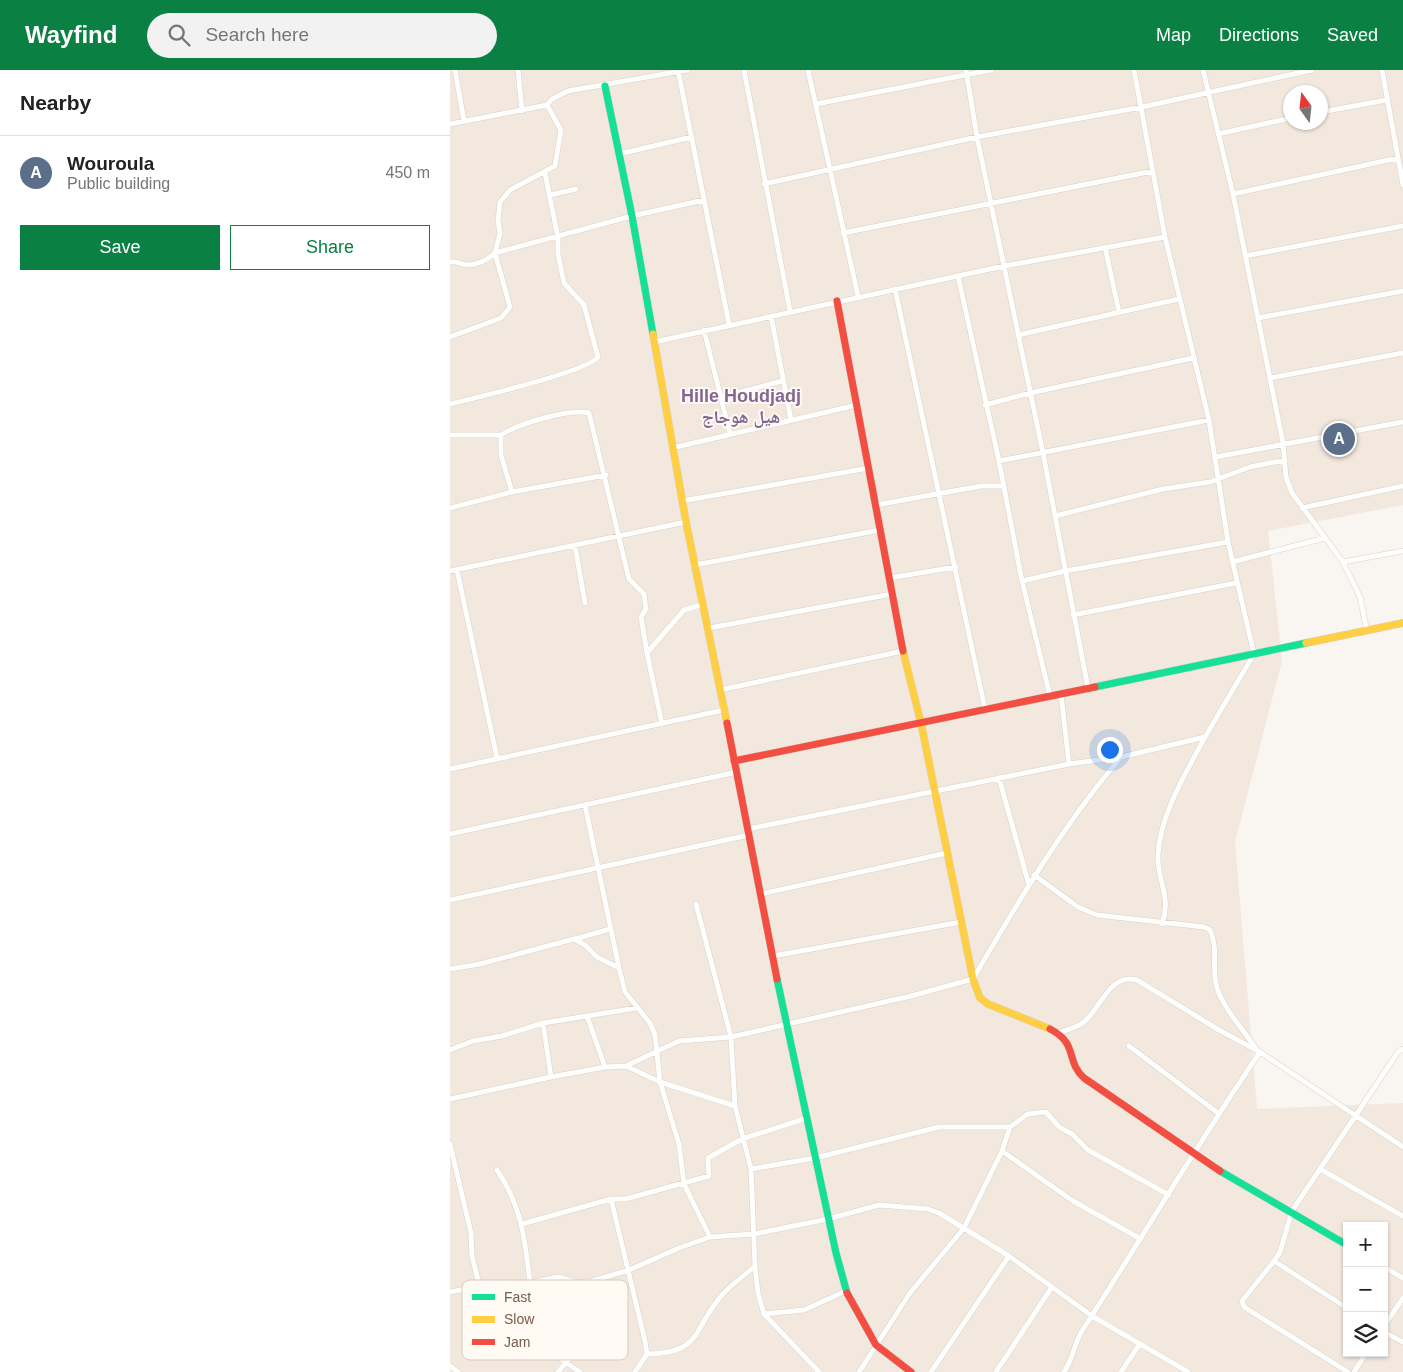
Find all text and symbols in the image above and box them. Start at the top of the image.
search box [147,13,497,58]
text: Wayfind [25,21,117,48]
icon: search [165,21,193,49]
text: Search here [205,24,309,45]
text: Map [1156,25,1191,45]
text: Directions [1219,25,1299,45]
text: Saved [1327,25,1378,45]
north arrow [1283,85,1328,130]
text: Nearby [20,91,91,114]
text: Wouroula [67,153,154,174]
text: A [30,164,42,181]
text: 450 m [386,164,430,181]
text: Public building [67,175,170,192]
button: Save [20,225,220,270]
button: Share [230,225,430,270]
district label: Hille Houdjadj هيل هوجاج [681,386,801,428]
pin: A [1323,420,1355,458]
your location [1097,737,1123,763]
map controls [1343,1222,1388,1357]
button: + [1343,1222,1388,1267]
button: − [1343,1267,1388,1312]
legend [462,1280,628,1360]
text: Fast [504,1289,531,1305]
text: Slow [504,1311,535,1327]
button: layers [1343,1312,1388,1357]
text: Jam [504,1334,530,1350]

